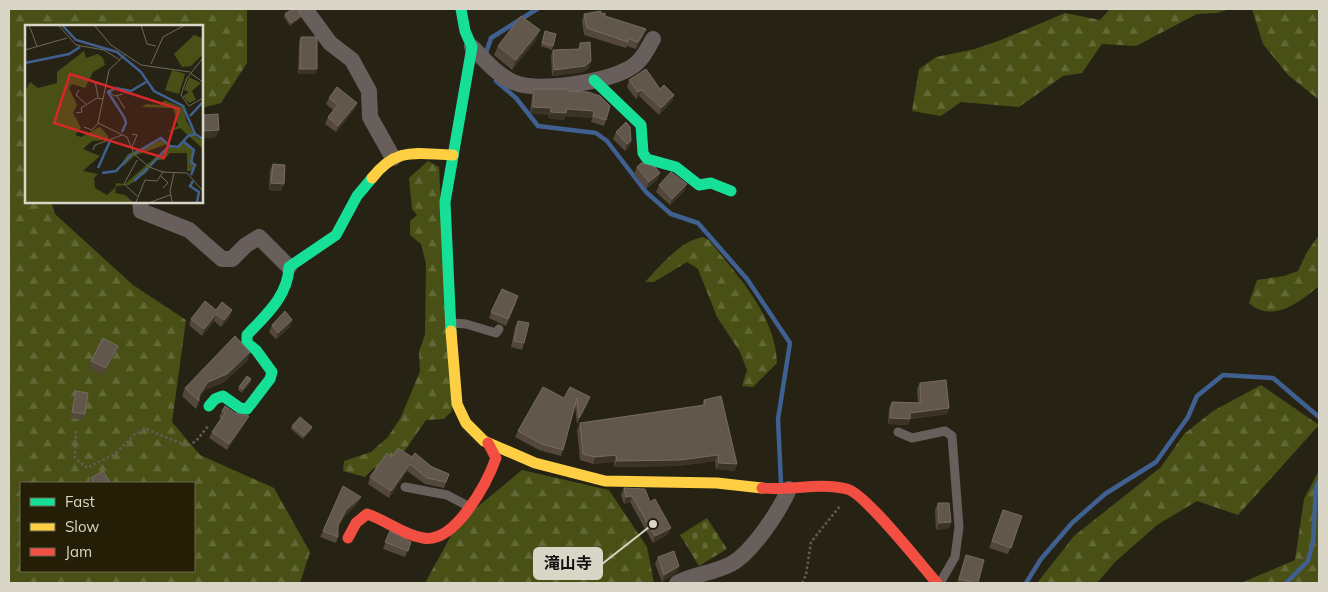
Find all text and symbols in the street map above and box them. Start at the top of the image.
inset map [25,25,202,202]
legend [20,482,195,572]
text: Fast [65,492,95,511]
text: Slow [65,517,99,536]
text: Jam [65,542,92,561]
callout: 滝山寺 [534,548,602,579]
text: 滝山寺 [544,553,592,573]

